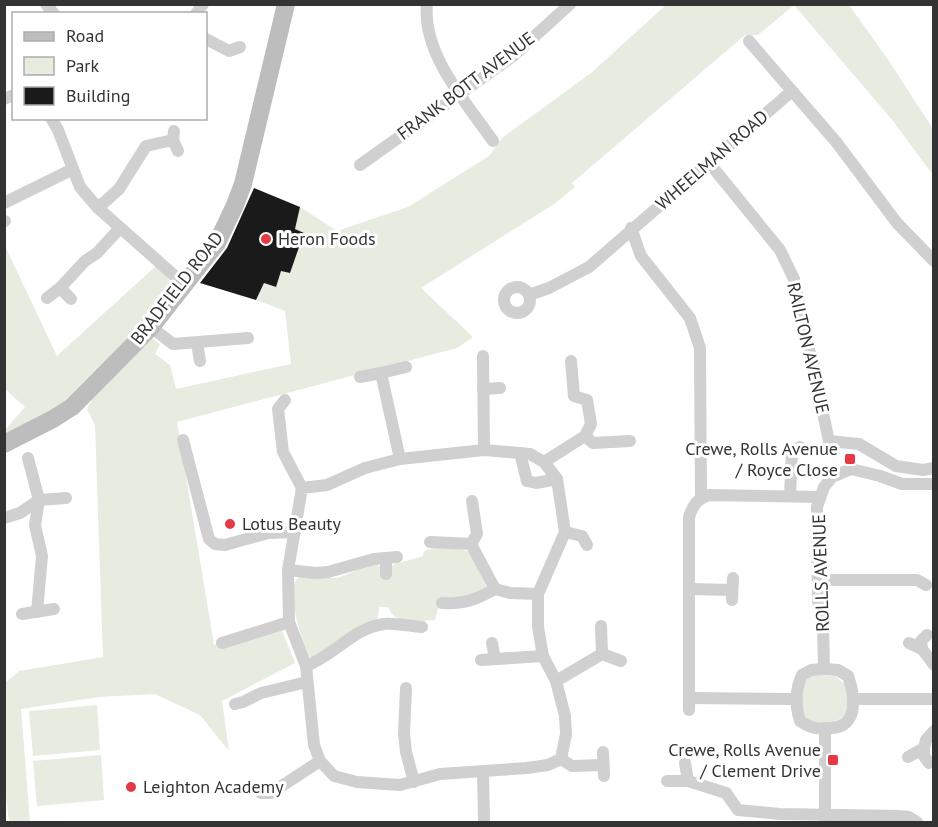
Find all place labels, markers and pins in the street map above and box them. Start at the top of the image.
place label: Heron Foods [278,227,376,250]
marker: Heron Foods [259,232,273,246]
place label: Crewe, Rolls Avenue / Royce Close [685,437,838,481]
marker: Crewe, Rolls Avenue / Royce Close [843,452,857,466]
place label: Lotus Beauty [242,512,341,535]
marker: Lotus Beauty [223,517,237,531]
place label: Crewe, Rolls Avenue / Clement Drive [668,738,821,782]
marker: Crewe, Rolls Avenue / Clement Drive [826,753,840,767]
place label: Leighton Academy [143,775,284,798]
marker: Leighton Academy [124,780,138,794]

